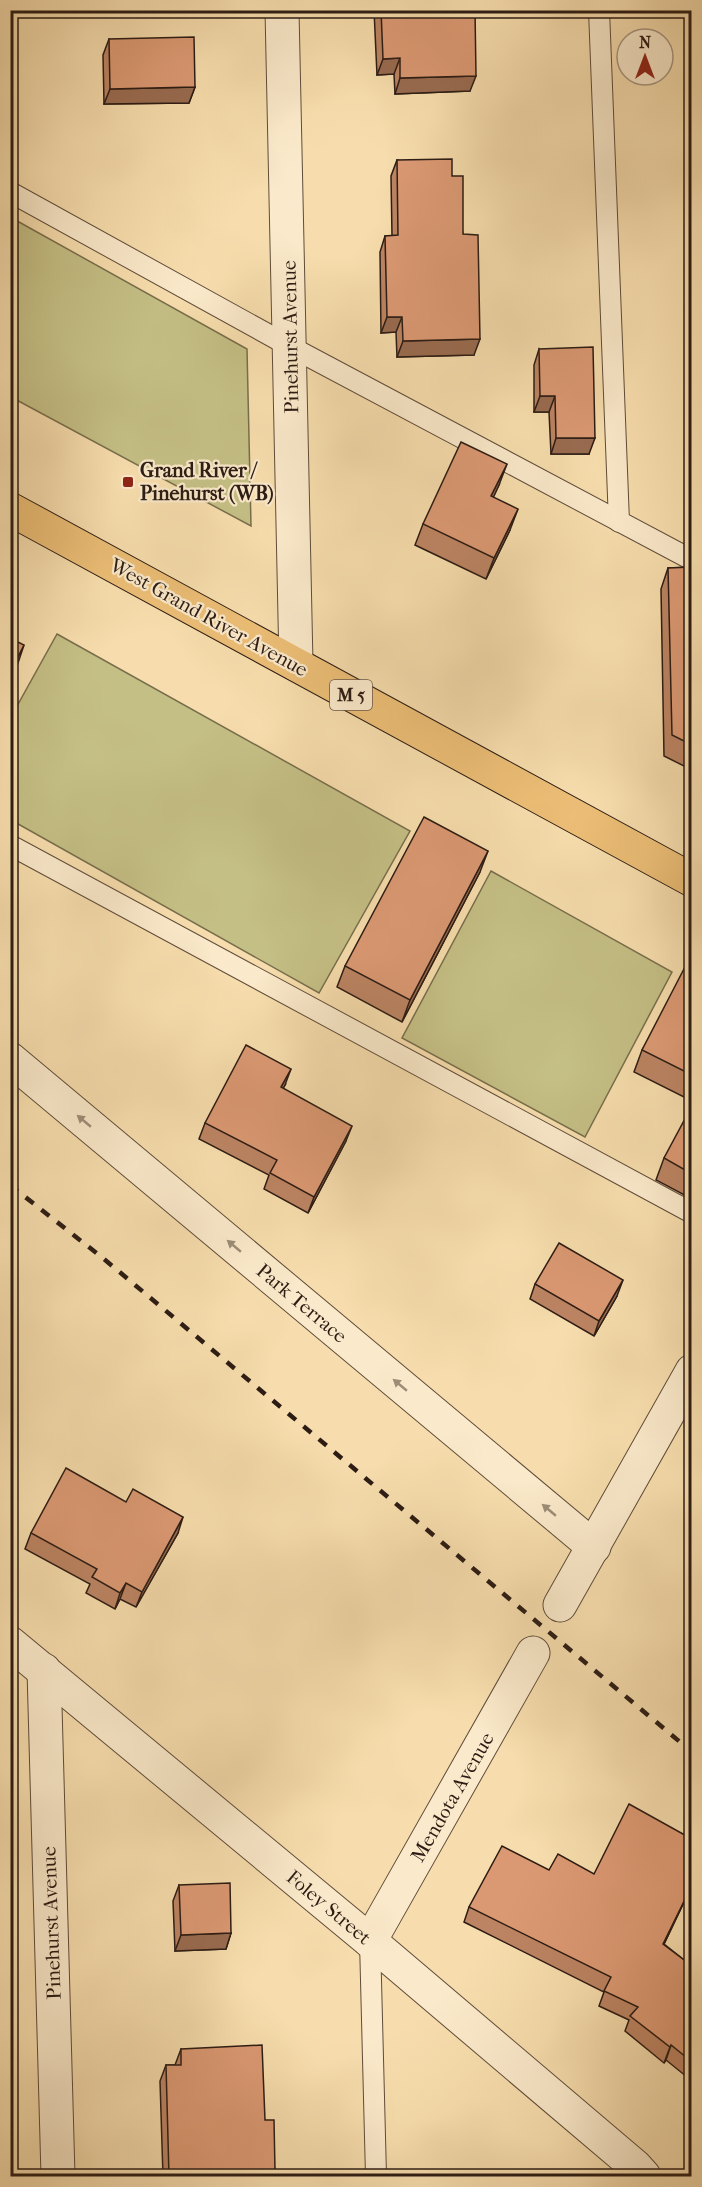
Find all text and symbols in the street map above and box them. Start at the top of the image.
north arrow [615,27,675,87]
text: N [639,33,652,52]
street label: Pinehurst Avenue [278,260,303,414]
place label: Grand River / Pinehurst (WB) [140,459,274,505]
marker: Grand River / Pinehurst (WB) [121,475,135,489]
street label: West Grand River Avenue [105,553,312,681]
road number: M 5 [330,680,372,710]
one-way arrow [77,1115,92,1128]
one-way arrow [227,1240,242,1253]
street label: Park Terrace [252,1259,352,1348]
one-way arrow [392,1378,408,1391]
one-way arrow [541,1503,557,1516]
street label: Mendota Avenue [406,1728,499,1866]
street label: Pinehurst Avenue [37,1846,66,2000]
street label: Foley Street [282,1865,376,1949]

